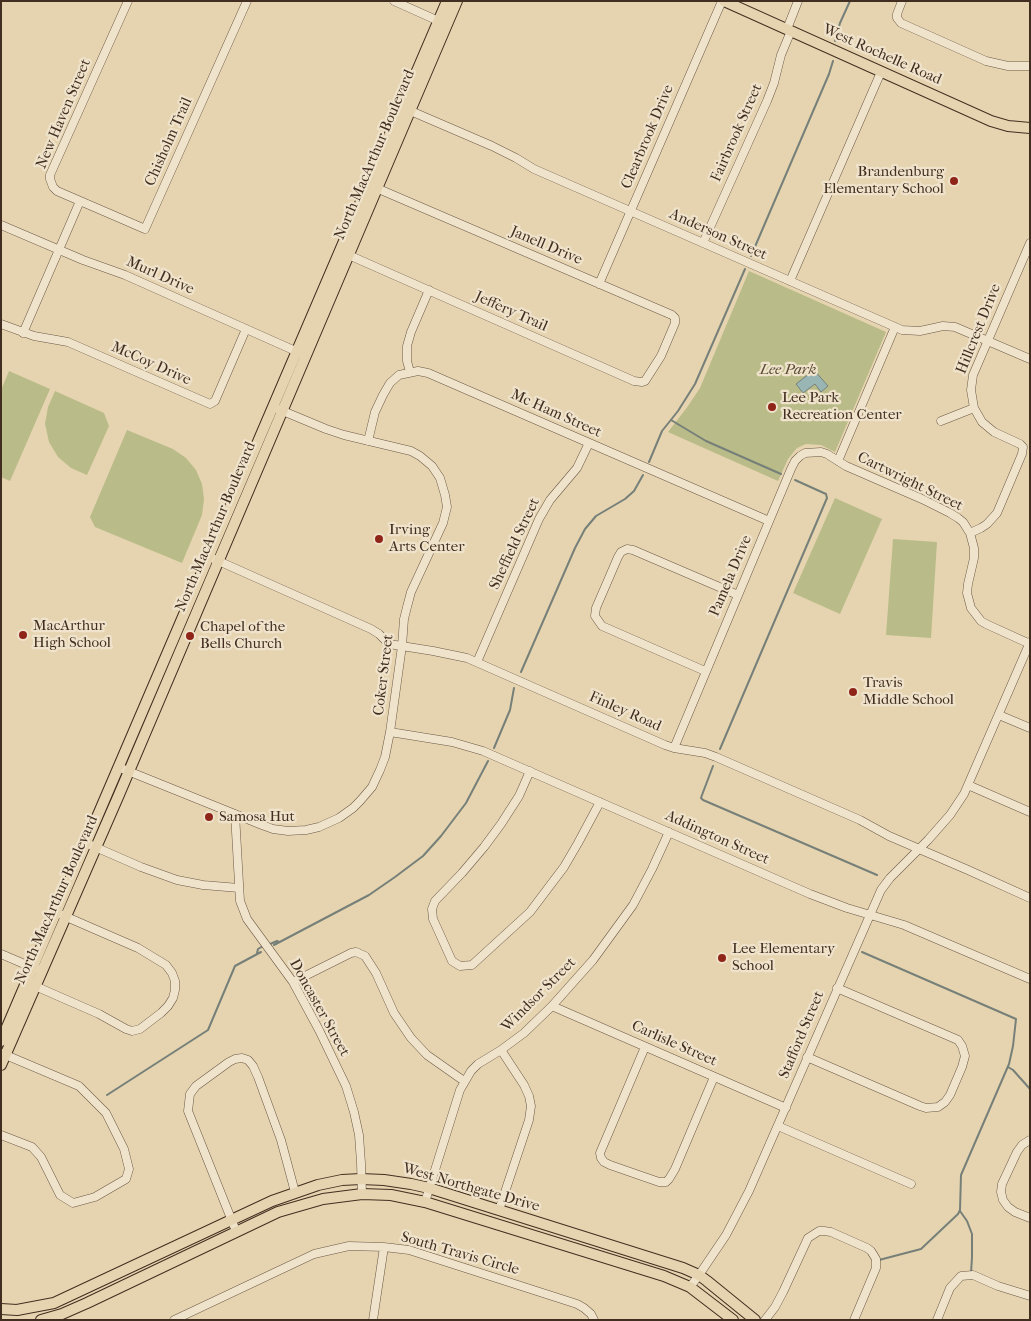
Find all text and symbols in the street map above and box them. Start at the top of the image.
street label: West Rochelle Road [820,21,944,89]
street label: New Haven Street [33,56,95,172]
street label: North MacArthur Boulevard [331,67,419,243]
street label: Fairbrook Street [707,81,767,185]
street label: Clearbrook Drive [618,82,678,192]
street label: Chisholm Trail [141,95,197,189]
place label: Brandenburg Elementary School [823,163,944,198]
marker: Brandenburg Elementary School [948,175,960,187]
street label: Anderson Street [666,205,770,265]
street label: Janell Drive [507,223,585,269]
street label: Murl Drive [123,253,197,299]
street label: Hillcrest Drive [953,281,1005,377]
street label: Jeffery Trail [472,288,550,336]
street label: McCoy Drive [108,338,194,390]
park label: Lee Park [760,361,816,379]
street label: Mc Ham Street [508,386,604,442]
place label: Lee Park Recreation Center [782,389,902,424]
marker: Lee Park Recreation Center [766,401,778,413]
street label: North MacArthur Boulevard [172,439,260,615]
street label: Cartwright Street [854,449,966,515]
street label: Sheffield Street [486,495,544,593]
place label: Irving Arts Center [389,521,465,556]
marker: Irving Arts Center [373,533,385,545]
street label: Pamela Drive [706,533,756,619]
place label: MacArthur High School [33,617,111,652]
place label: Chapel of the Bells Church [200,618,285,653]
marker: MacArthur High School [17,629,29,641]
marker: Chapel of the Bells Church [184,630,196,642]
street label: Coker Street [370,633,398,717]
place label: Travis Middle School [863,674,954,709]
marker: Travis Middle School [847,686,859,698]
street label: Finley Road [586,688,664,736]
street label: Addington Street [662,807,772,869]
place label: Samosa Hut [219,808,295,826]
marker: Samosa Hut [203,811,215,823]
street label: North MacArthur Boulevard [12,813,102,987]
place label: Lee Elementary School [732,940,835,975]
marker: Lee Elementary School [716,952,728,964]
street label: Windsor Street [498,954,580,1036]
street label: Doncaster Street [285,956,353,1060]
street label: Stafford Street [775,988,829,1082]
street label: Carlisle Street [628,1017,720,1071]
street label: West Northgate Drive [400,1160,542,1216]
street label: South Travis Circle [399,1228,521,1280]

